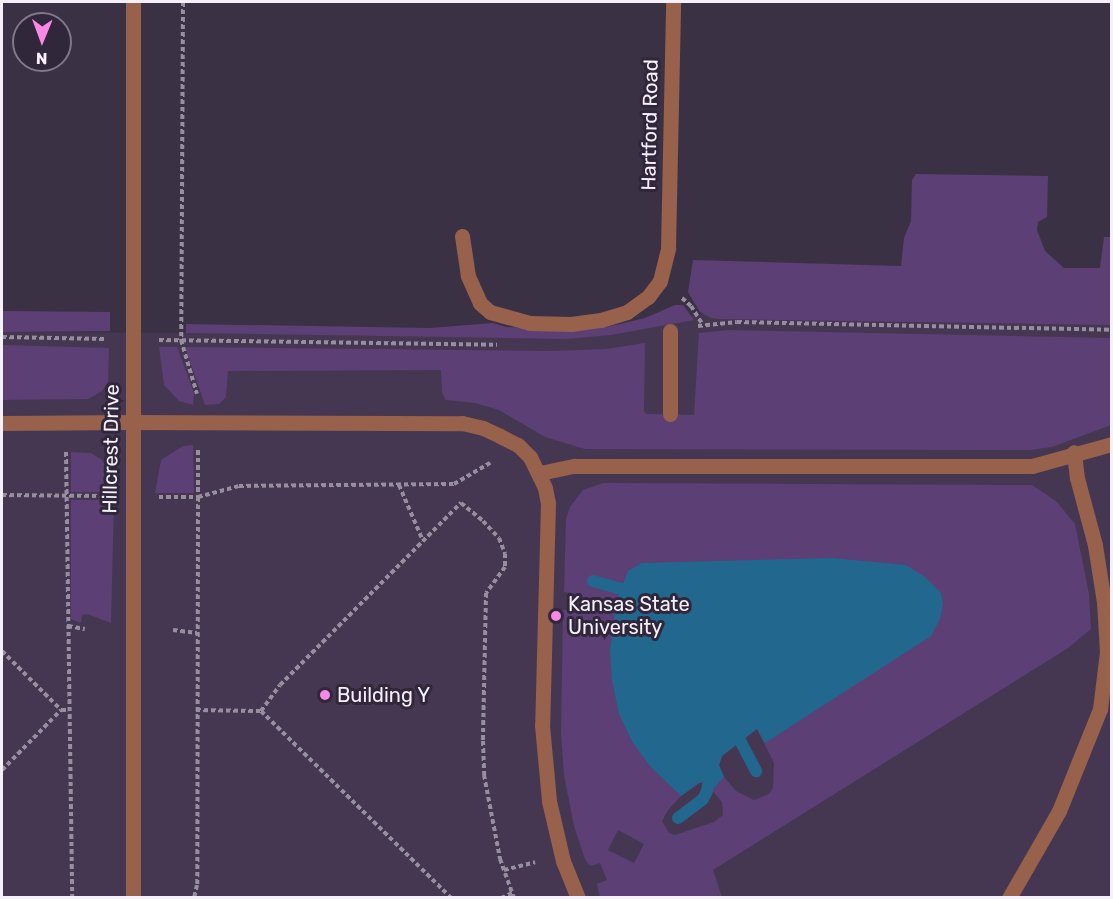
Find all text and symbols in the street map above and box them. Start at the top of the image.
north arrow [12,12,72,72]
text: N [36,49,48,68]
street label: Hartford Road [637,59,663,191]
street label: Hillcrest Drive [98,384,124,514]
place label: Kansas State University [568,592,690,639]
marker: Kansas State University [549,609,563,623]
place label: Building Y [337,683,431,707]
marker: Building Y [318,688,332,702]

